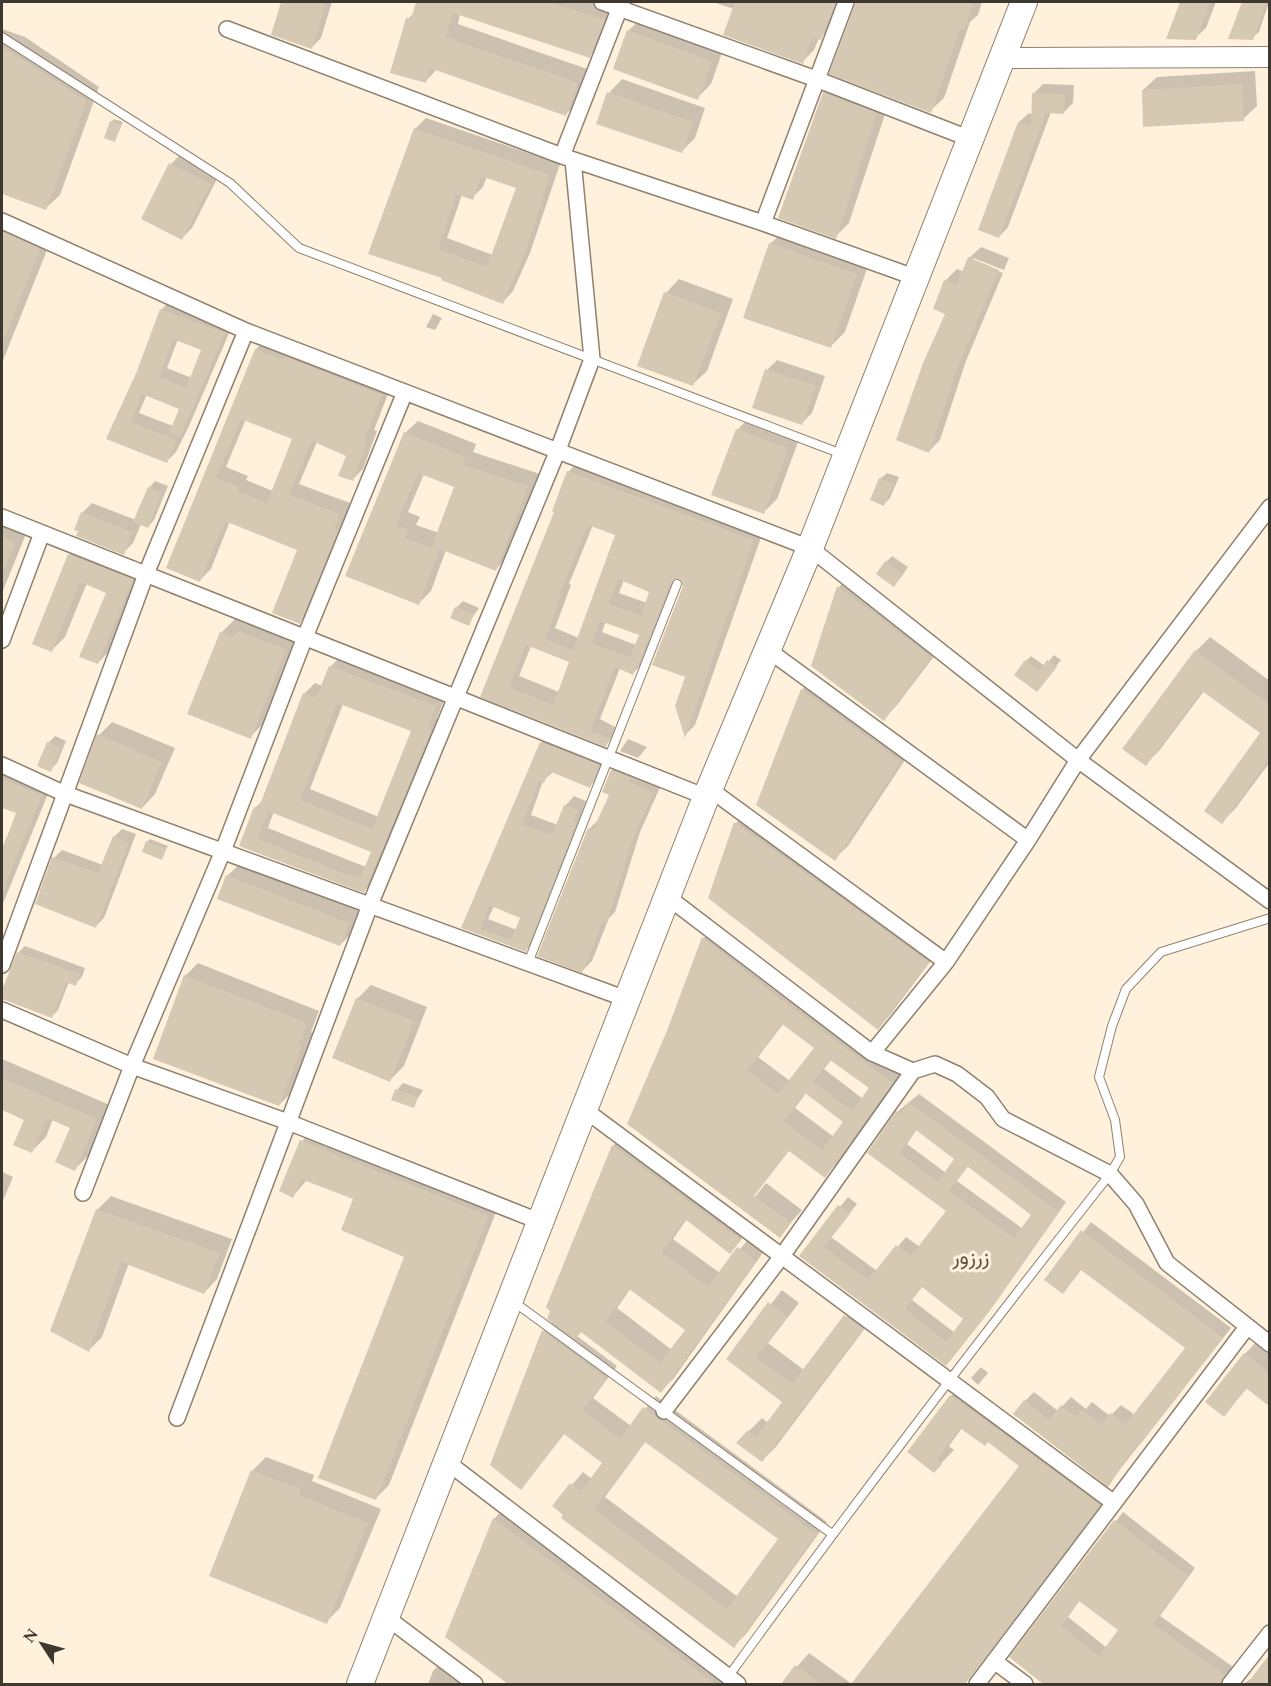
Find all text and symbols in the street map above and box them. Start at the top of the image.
district label: زرزور [951,1242,990,1274]
north arrow [12,1614,72,1674]
text: N [17,1623,44,1648]

